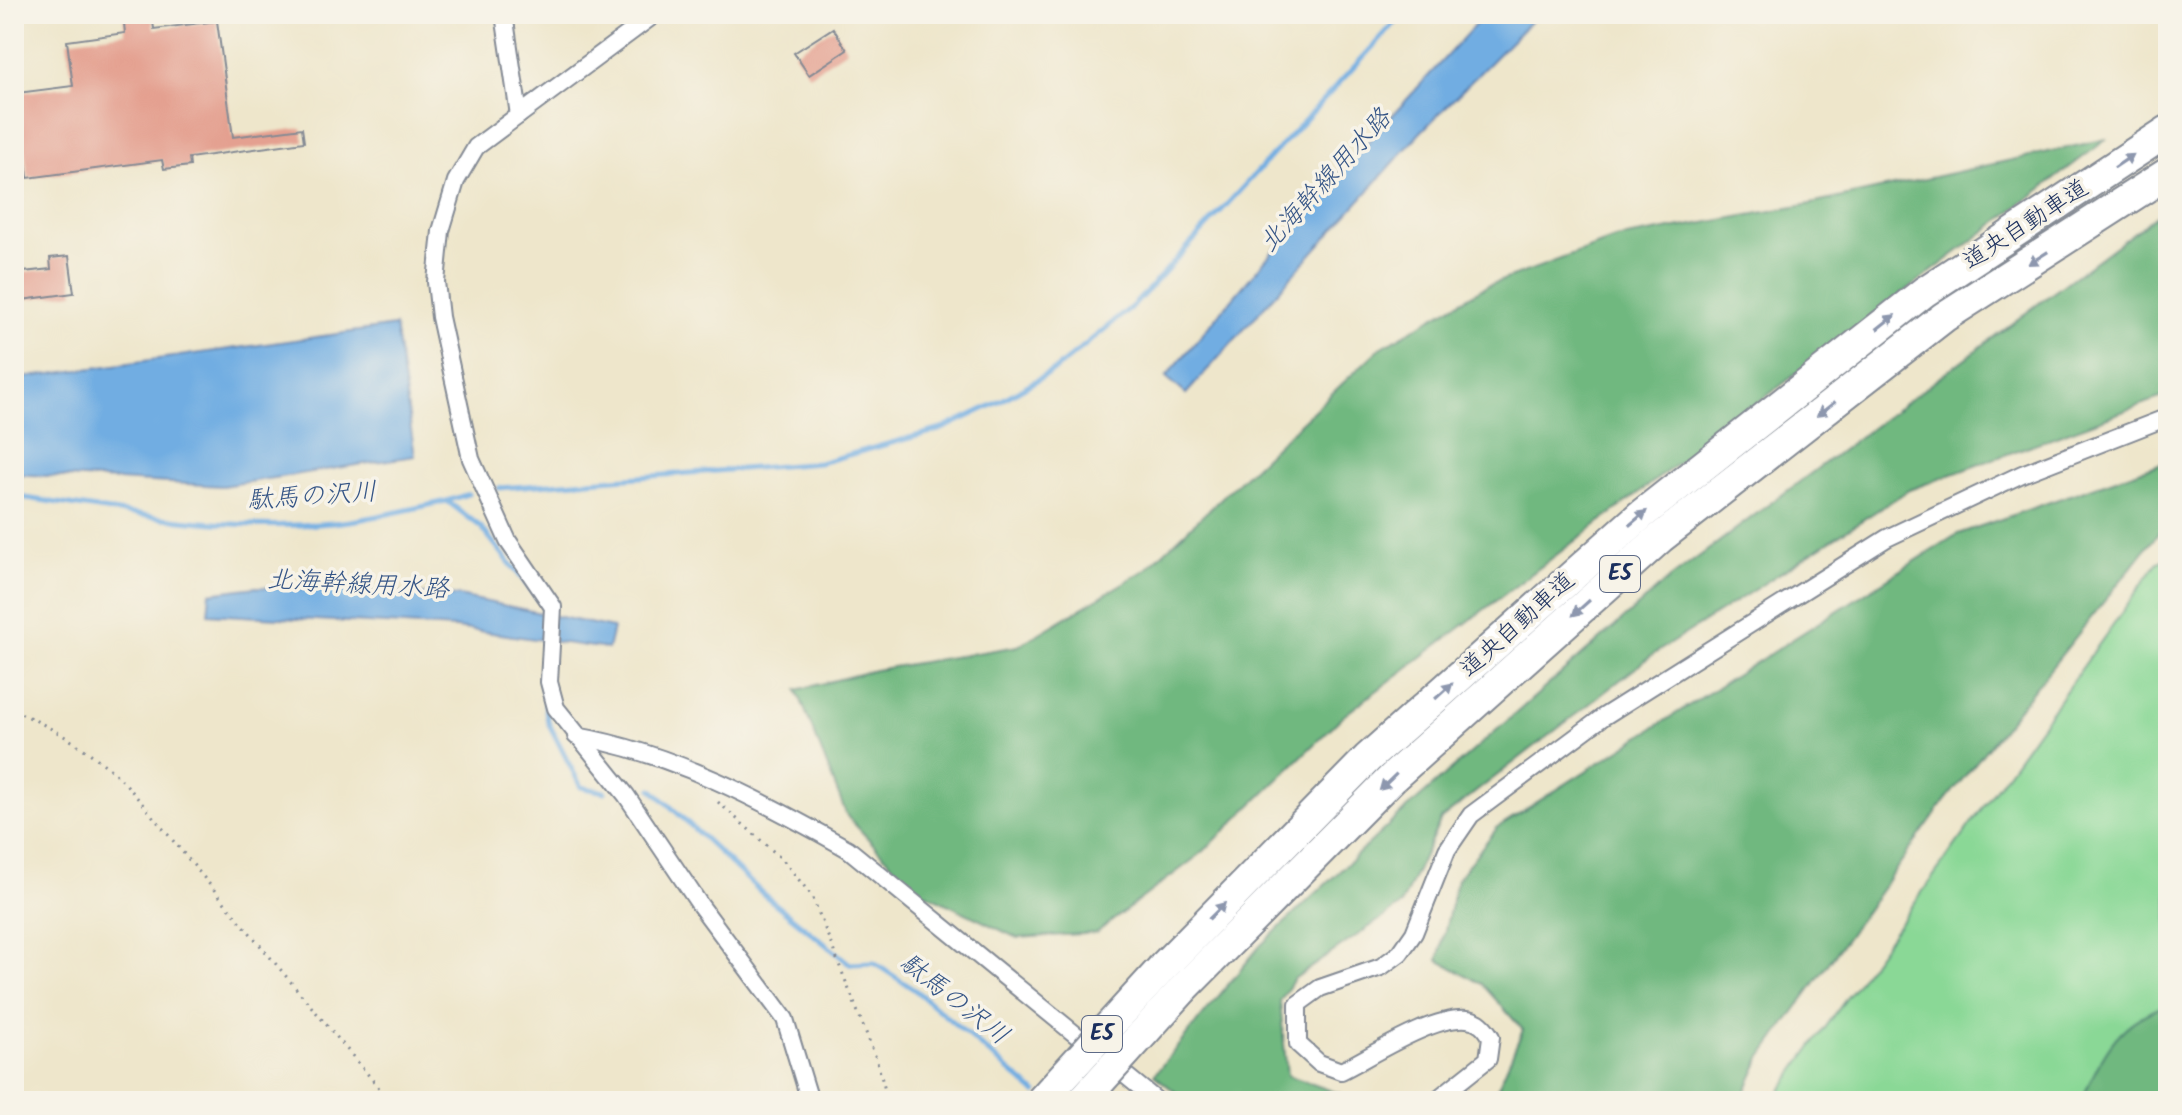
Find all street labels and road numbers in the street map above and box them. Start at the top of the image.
street label: 道央自動車道 [1955,169,2097,281]
road number: E5 [1600,556,1640,592]
street label: 道央自動車道 [1451,562,1585,688]
road number: E5 [1082,1016,1122,1052]

